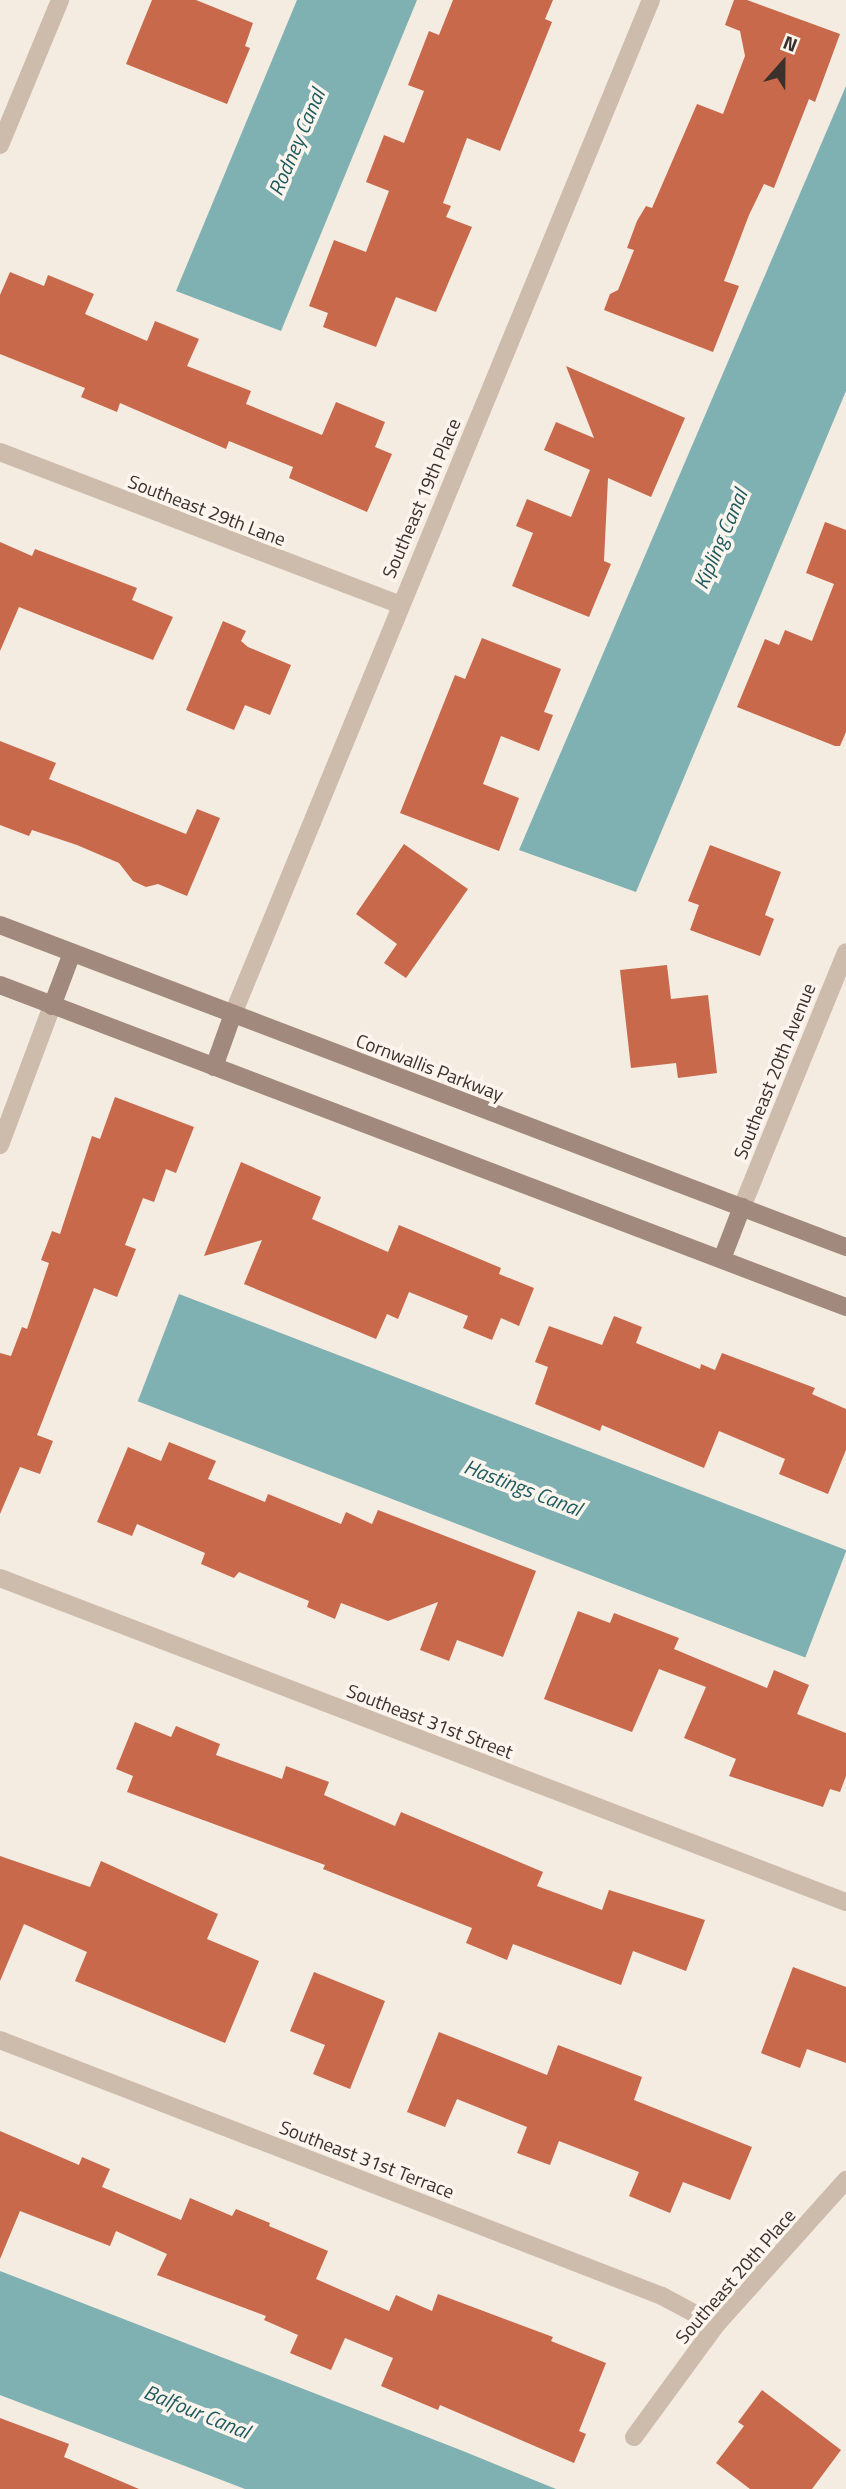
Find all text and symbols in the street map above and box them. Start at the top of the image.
text: N [779,27,802,59]
north arrow [748,28,818,98]
water label: Rodney Canal [262,85,330,199]
street label: Southeast 19th Place [377,415,465,581]
street label: Southeast 29th Lane [125,469,289,551]
water label: Kipling Canal [688,485,752,593]
street label: Southeast 20th Avenue [728,980,820,1162]
street label: Cornwallis Parkway [353,1028,507,1106]
water label: Hastings Canal [461,1453,585,1521]
street label: Southeast 31st Street [344,1679,516,1763]
street label: Southeast 31st Terrace [276,2115,458,2203]
street label: Southeast 20th Place [670,2204,800,2348]
water label: Balfour Canal [140,2378,254,2444]

